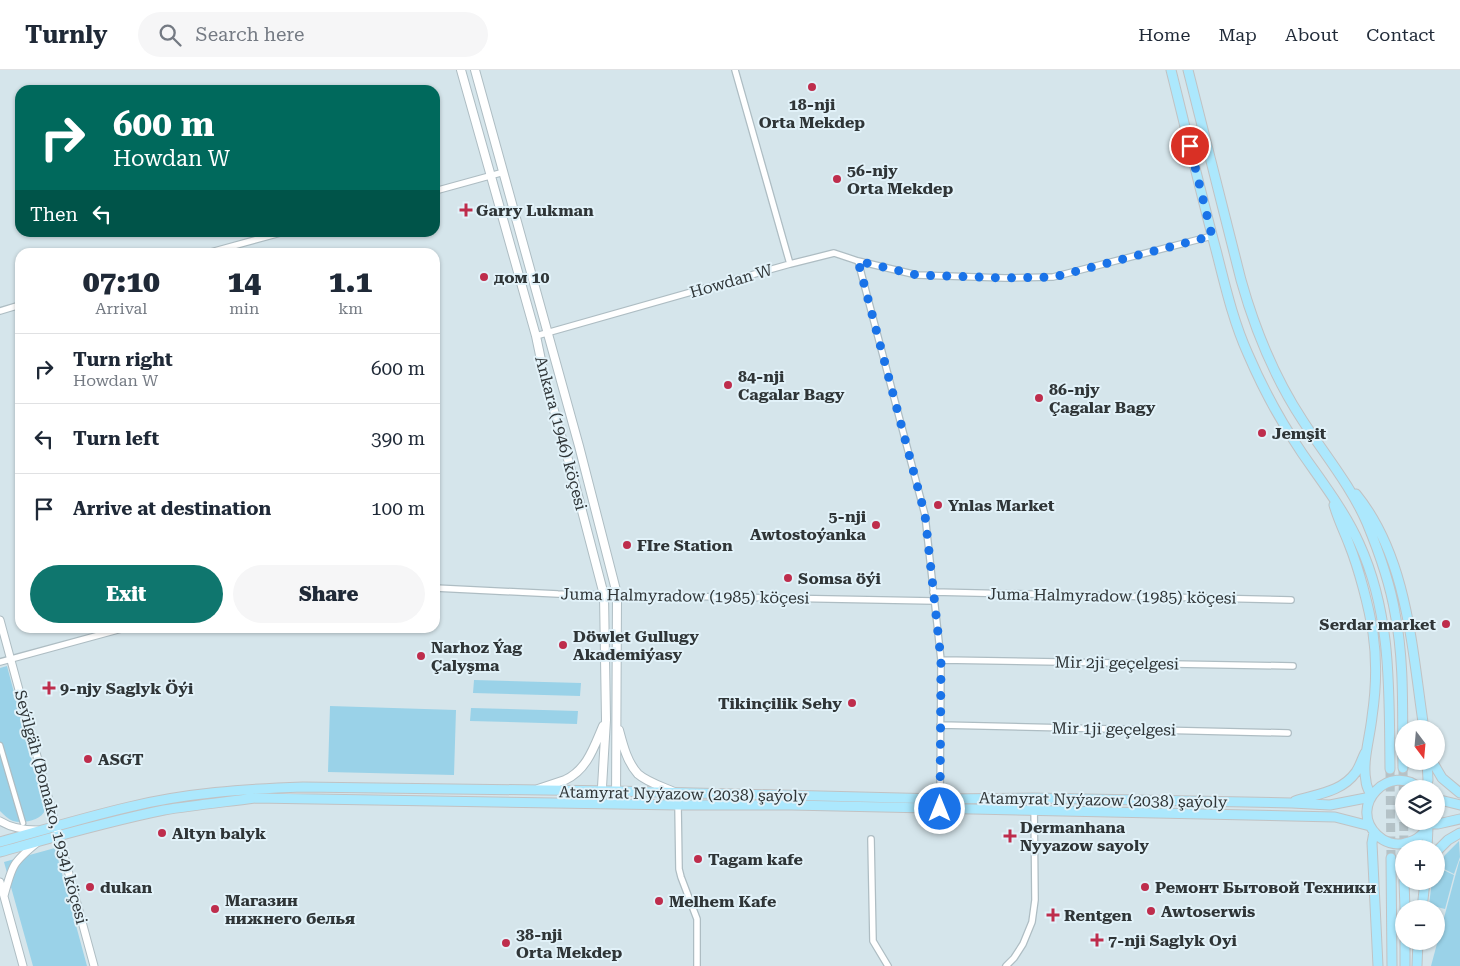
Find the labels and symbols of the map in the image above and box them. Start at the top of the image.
marker: 18-nji Orta Mekdep [806,81,818,93]
place label: 18-nji Orta Mekdep [759,95,865,132]
pin [1169,125,1211,167]
place label: 56-njy Orta Mekdep [847,161,953,198]
marker: 56-njy Orta Mekdep [831,173,843,185]
place label: Garry Lukman [476,201,594,220]
marker: Garry Lukman [460,204,472,216]
street label: Howdan W [687,260,775,302]
place label: дом 10 [494,268,550,287]
marker: дом 10 [478,271,490,283]
street label: Ankara (1946) köçesi [531,354,591,512]
place label: 84-nji Cagalar Bagy [738,367,845,404]
marker: 84-nji Cagalar Bagy [722,379,734,391]
place label: 86-njy Çagalar Bagy [1049,380,1156,417]
marker: 86-njy Çagalar Bagy [1033,392,1045,404]
place label: Jemşit [1272,424,1327,443]
marker: Jemşit [1256,427,1268,439]
place label: Ynlas Market [948,496,1055,515]
marker: Ynlas Market [932,499,944,511]
place label: 5-nji Awtostoýanka [750,507,867,544]
marker: 5-nji Awtostoýanka [870,519,882,531]
place label: FIre Station [637,536,733,555]
marker: FIre Station [621,539,633,551]
place label: Somsa öýi [798,569,881,588]
marker: Somsa öýi [782,572,794,584]
street label: Juma Halmyradow (1985) köçesi [560,584,810,608]
street label: Juma Halmyradow (1985) köçesi [987,584,1237,608]
place label: Serdar market [1319,615,1436,634]
marker: Serdar market [1440,618,1452,630]
place label: Döwlet Gullugy Akademiýasy [573,627,699,664]
place label: Narhoz Ýag Çalyşma [431,638,522,675]
marker: Döwlet Gullugy Akademiýasy [557,639,569,651]
marker: Narhoz Ýag Çalyşma [415,650,427,662]
street label: Mir 2ji geçelgesi [1055,652,1179,674]
place label: 9-njy Saglyk Öýi [60,679,194,698]
marker: 9-njy Saglyk Öýi [42,681,56,695]
street label: Seýilgäh (Bomako, 1934) köçesi [11,688,91,926]
place label: Tikinçilik Sehy [718,694,842,713]
marker: Tikinçilik Sehy [846,697,858,709]
street label: Mir 1ji geçelgesi [1052,718,1176,740]
north arrow [1395,720,1445,770]
place label: ASGT [98,750,144,769]
marker: ASGT [82,753,94,765]
street label: Atamyrat Nyýazow (2038) şaýoly [559,782,808,806]
position arrow [913,782,965,834]
street label: Atamyrat Nyýazow (2038) şaýoly [979,788,1228,812]
place label: Dermanhana Nyyazow sayoly [1020,818,1149,855]
place label: Altyn balyk [172,824,266,843]
marker: Altyn balyk [156,827,168,839]
marker: Dermanhana Nyyazow sayoly [1004,830,1016,842]
place label: Tagam kafe [708,850,803,869]
marker: Tagam kafe [692,853,704,865]
place label: dukan [100,878,152,897]
place label: Ремонт Бытовой Техники [1155,878,1376,897]
marker: dukan [84,881,96,893]
marker: Ремонт Бытовой Техники [1139,881,1151,893]
place label: Магазин нижнего белья [225,891,355,928]
place label: Melhem Kafe [669,892,776,911]
marker: Melhem Kafe [653,895,665,907]
place label: Awtoserwis [1161,902,1255,921]
marker: Магазин нижнего белья [209,903,221,915]
marker: Awtoserwis [1145,905,1157,917]
place label: Rentgen [1064,906,1132,925]
marker: Rentgen [1046,908,1060,922]
place label: 38-nji Orta Mekdep [516,925,622,962]
place label: 7-nji Saglyk Oyi [1108,931,1238,950]
marker: 7-nji Saglyk Oyi [1090,933,1104,947]
marker: 38-nji Orta Mekdep [500,937,512,949]

